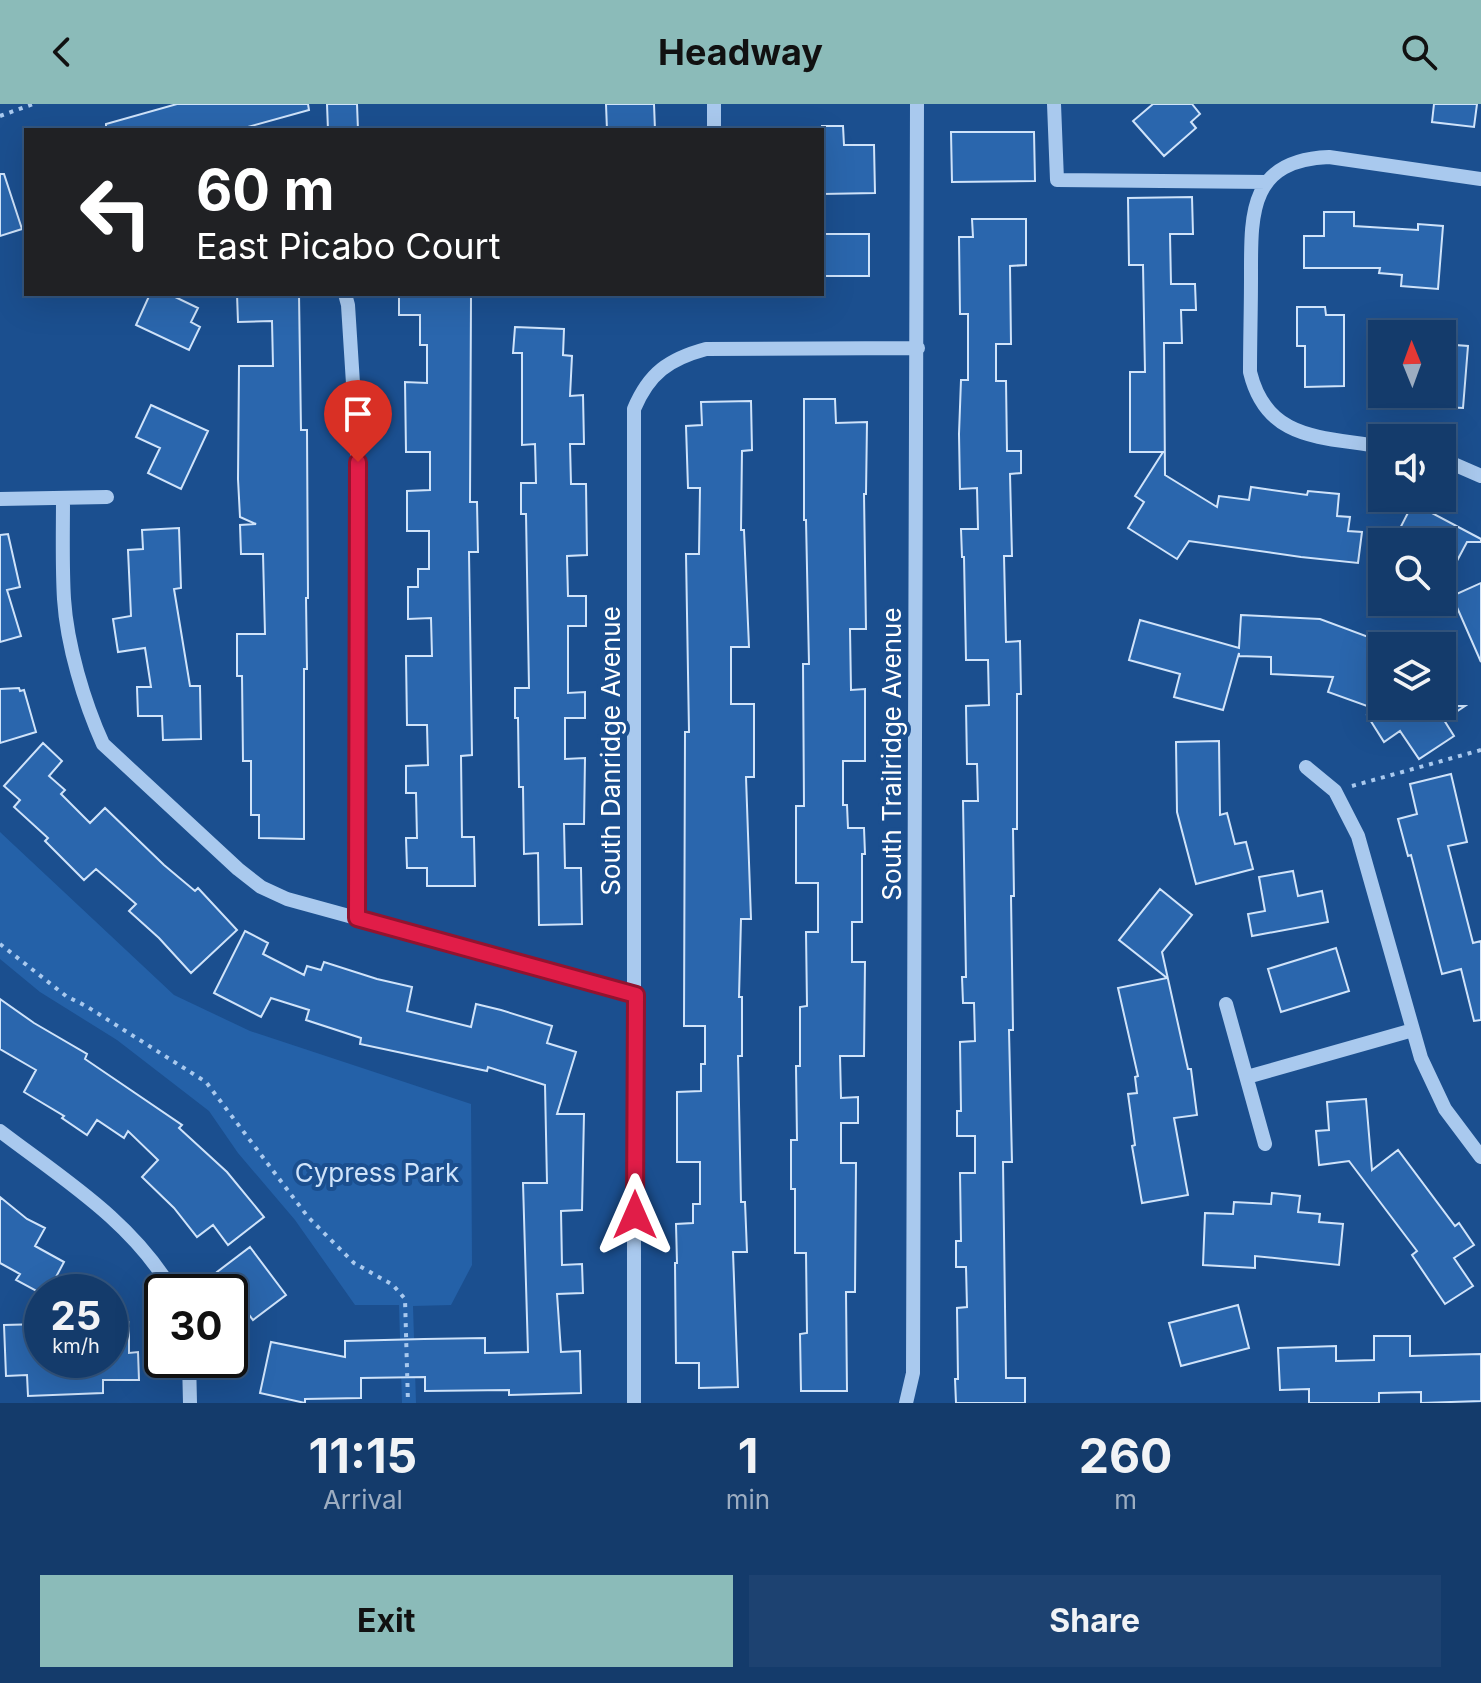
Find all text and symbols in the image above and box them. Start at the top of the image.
icon: back [40,30,84,74]
text: Headway [658,30,823,74]
icon: search [1397,30,1441,74]
text: 60 m [196,156,335,224]
icon: left [64,160,168,264]
text: East Picabo Court [196,224,500,268]
north arrow [1368,320,1456,408]
map controls [1368,320,1456,720]
pin [324,380,392,462]
icon: arrive [336,392,380,436]
button: sound [1368,424,1456,512]
button: search [1368,528,1456,616]
street label: South Danridge Avenue [595,606,626,896]
street label: South Trailridge Avenue [876,607,907,901]
button: layers [1368,632,1456,720]
park label: Cypress Park [295,1157,459,1188]
position arrow [593,1173,677,1257]
speed limit sign: 30 [144,1274,248,1378]
text: 25 [51,1291,101,1340]
text: km/h [52,1334,100,1358]
text: 11:15 [308,1426,417,1485]
text: 1 [738,1426,758,1485]
text: 260 [1079,1426,1172,1485]
text: Arrival [323,1484,403,1515]
text: min [726,1484,770,1515]
text: m [1114,1484,1137,1515]
button: Exit [40,1575,733,1667]
button: Share [749,1575,1441,1667]

